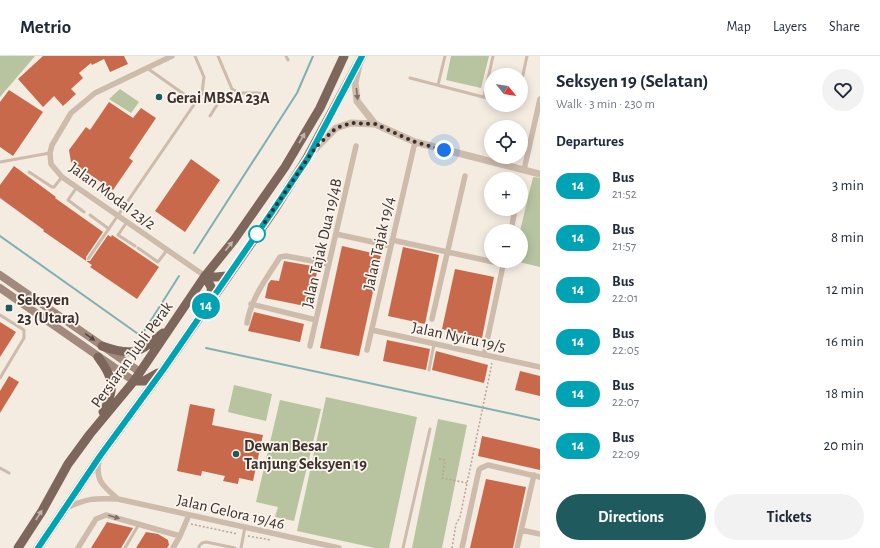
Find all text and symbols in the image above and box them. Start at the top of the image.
text: Metrio [20,18,71,37]
text: Map [726,20,751,34]
text: Layers [773,20,807,34]
text: Share [829,20,860,34]
north arrow [484,68,528,112]
map controls [484,68,528,268]
button: heart [822,69,864,111]
text: Seksyen 19 (Selatan) [556,72,709,91]
one-way arrow [353,88,360,101]
place label: Gerai MBSA 23A [167,90,270,106]
marker: Gerai MBSA 23A [154,92,164,102]
text: Walk · 3 min · 230 m [556,98,655,111]
button: locate [484,120,528,164]
one-way arrow [298,132,305,144]
text: Departures [556,134,624,149]
your location [434,140,454,160]
street label: Jalan Modal 23/2 [66,159,158,232]
text: Bus [612,170,634,185]
button: + [484,172,528,216]
street label: Jalan Tajak Dua 19/4B [299,177,346,310]
text: 3 min [832,178,864,193]
text: 14 [572,179,584,193]
text: 21:52 [612,188,637,201]
street label: Jalan Tajak 19/4 [360,195,399,292]
text: Bus [612,222,634,237]
button: − [484,224,528,268]
unlabelled marker [248,225,266,243]
text: 8 min [831,230,864,245]
text: 14 [572,231,584,245]
one-way arrow [225,240,233,251]
text: 21:57 [612,240,636,253]
text: Bus [612,274,634,289]
text: 12 min [826,282,864,297]
text: 14 [572,283,584,297]
place label: Seksyen 23 (Utara) [17,292,80,326]
text: 22:01 [612,292,638,305]
line badge: 14 [188,293,224,319]
street label: Persiaran Jubli Perak [88,298,176,411]
text: 14 [200,299,212,313]
marker: Seksyen 23 (Utara) [4,303,14,313]
street label: Jalan Nyiru 19/5 [410,319,507,356]
text: Bus [612,326,634,341]
one-way arrow [84,333,95,341]
text: 16 min [826,334,864,349]
text: 14 [572,335,584,349]
text: 22:05 [612,344,639,357]
text: Bus [612,378,634,393]
text: 18 min [826,386,864,401]
text: 14 [572,387,584,401]
text: 22:07 [612,396,639,409]
text: Bus [612,430,634,445]
place label: Dewan Besar Tanjung Seksyen 19 [244,438,367,473]
text: 20 min [823,438,864,453]
text: 14 [572,439,584,453]
text: 22:09 [612,448,640,461]
marker: Dewan Besar Tanjung Seksyen 19 [231,449,241,459]
street label: Jalan Gelora 19/46 [175,492,286,532]
button: Directions [556,494,706,540]
button: Tickets [714,494,864,540]
one-way arrow [36,509,43,521]
one-way arrow [108,514,120,520]

